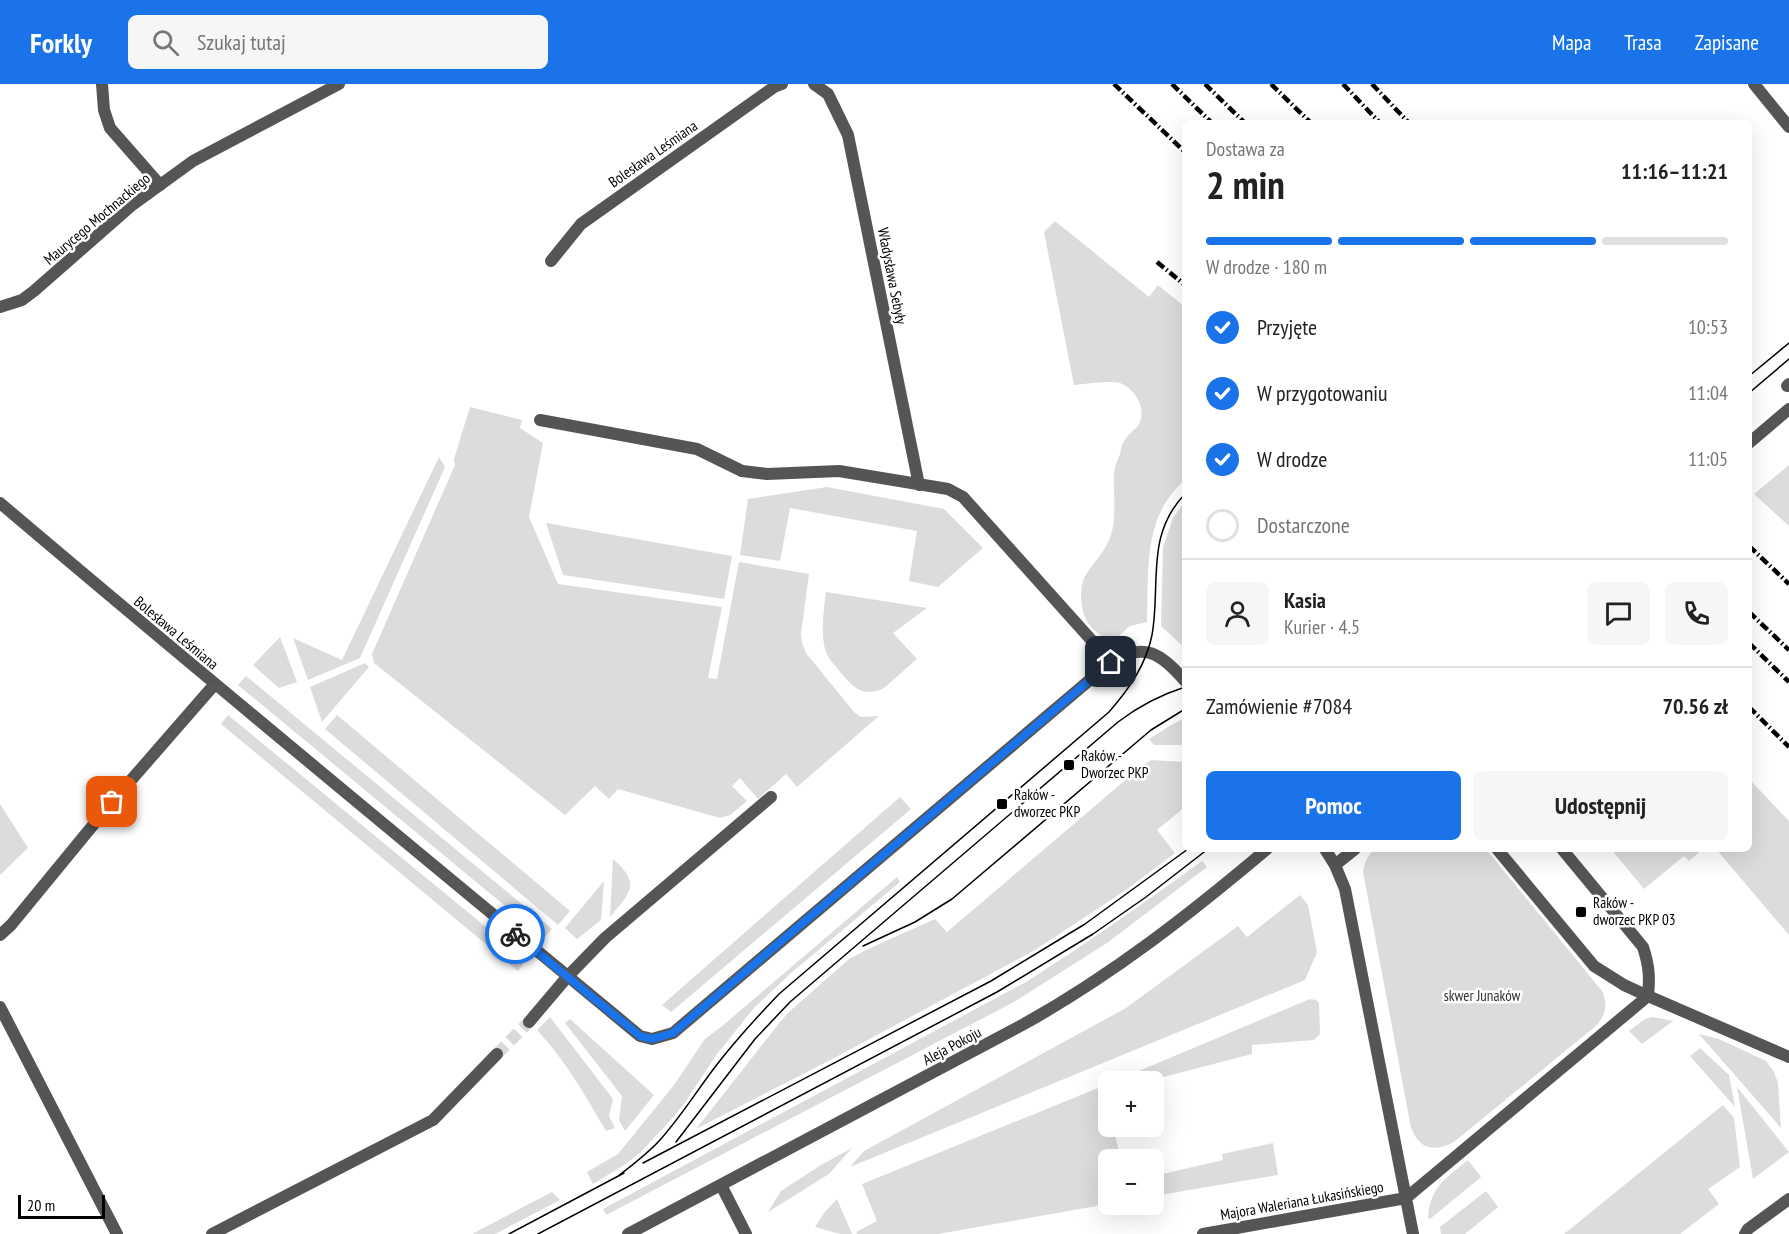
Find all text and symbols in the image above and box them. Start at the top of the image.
search box [128,15,548,69]
text: Forkly [30,24,92,61]
icon: search [149,26,182,59]
text: Szukaj tutaj [197,28,286,56]
text: Mapa [1552,29,1591,56]
text: Trasa [1624,29,1662,56]
text: Zapisane [1695,29,1759,56]
street label: Bolesława Leśmiana [605,116,701,191]
text: Dostawa za [1206,136,1285,162]
text: 11:16–11:21 [1621,157,1728,185]
text: 2 min [1206,159,1285,210]
street label: Maurycego Mochnackiego [40,169,154,269]
street label: Władysława Sebyły [874,226,911,326]
text: W drodze · 180 m [1206,254,1327,280]
icon: check [1206,311,1239,344]
text: Przyjęte [1257,313,1317,341]
text: 10:53 [1688,314,1728,340]
icon: check [1206,377,1239,410]
text: W przygotowaniu [1257,379,1388,407]
text: 11:04 [1688,380,1728,406]
icon: check [1206,443,1239,476]
text: W drodze [1257,445,1327,473]
text: 11:05 [1688,446,1728,472]
text: Dostarczone [1257,511,1350,539]
button: person [1206,582,1269,645]
button: chat [1587,582,1650,645]
button: phone [1665,582,1728,645]
text: Kasia [1284,586,1326,614]
street label: Bolesława Leśmiana [130,592,222,673]
text: Kurier · 4.5 [1284,614,1360,640]
pin [1085,636,1136,687]
icon: home [1094,645,1127,678]
text: Zamówienie #7084 [1206,692,1352,720]
text: 70.56 zł [1663,692,1728,720]
place label: Raków - Dworzec PKP [1081,746,1149,782]
marker: Raków - Dworzec PKP [1062,758,1076,772]
button: Pomoc [1206,771,1461,840]
button: Udostępnij [1473,771,1728,840]
pin [86,776,137,827]
icon: bag [95,785,128,818]
place label: Raków - dworzec PKP [1014,785,1080,821]
marker: Raków - dworzec PKP [995,797,1009,811]
place label: Raków - dworzec PKP 03 [1593,893,1675,929]
courier [485,904,545,964]
marker: Raków - dworzec PKP 03 [1574,905,1588,919]
icon: bike [499,918,532,951]
park label: skwer Junaków [1444,986,1520,1005]
street label: Aleja Pokoju [919,1022,984,1069]
map controls [1098,1071,1164,1215]
button: + [1098,1071,1164,1137]
button: − [1098,1149,1164,1215]
street label: Majora Waleriana Łukasińskiego [1219,1177,1385,1224]
scale bar [18,1192,105,1220]
text: 20 m [27,1195,55,1215]

